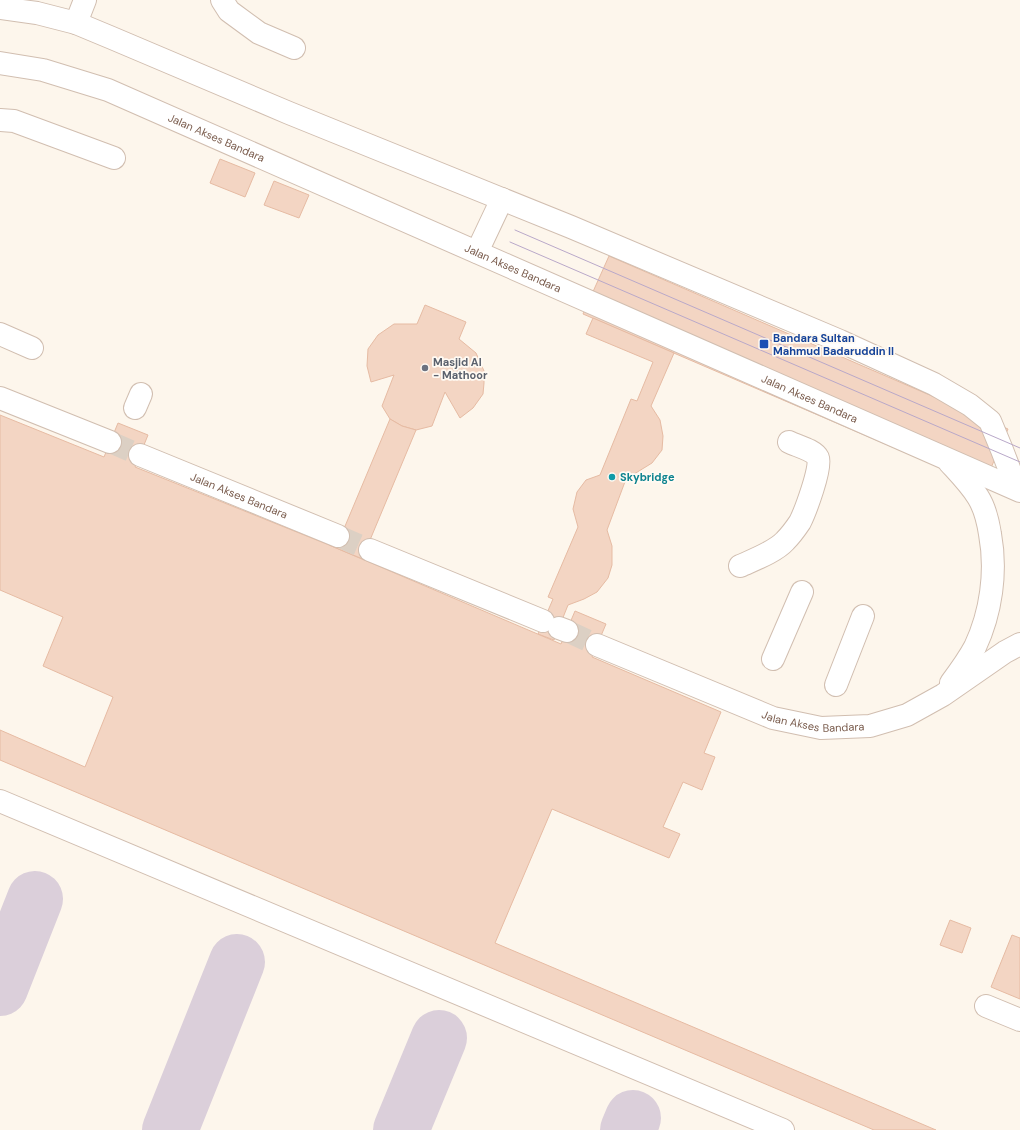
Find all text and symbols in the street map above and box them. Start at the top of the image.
street label: Jalan Akses Bandara [166,110,267,165]
street label: Jalan Akses Bandara [463,241,563,295]
place label: Bandara Sultan Mahmud Badaruddin II [773,331,894,358]
marker: Bandara Sultan Mahmud Badaruddin II [758,338,770,350]
place label: Masjid Al - Mathoor [433,355,488,382]
marker: Masjid Al - Mathoor [420,363,430,373]
street label: Jalan Akses Bandara [759,371,860,426]
street label: Jalan Akses Bandara [188,469,290,522]
place label: Skybridge [620,470,675,484]
marker: Skybridge [607,472,617,482]
street label: Jalan Akses Bandara [760,707,865,735]

